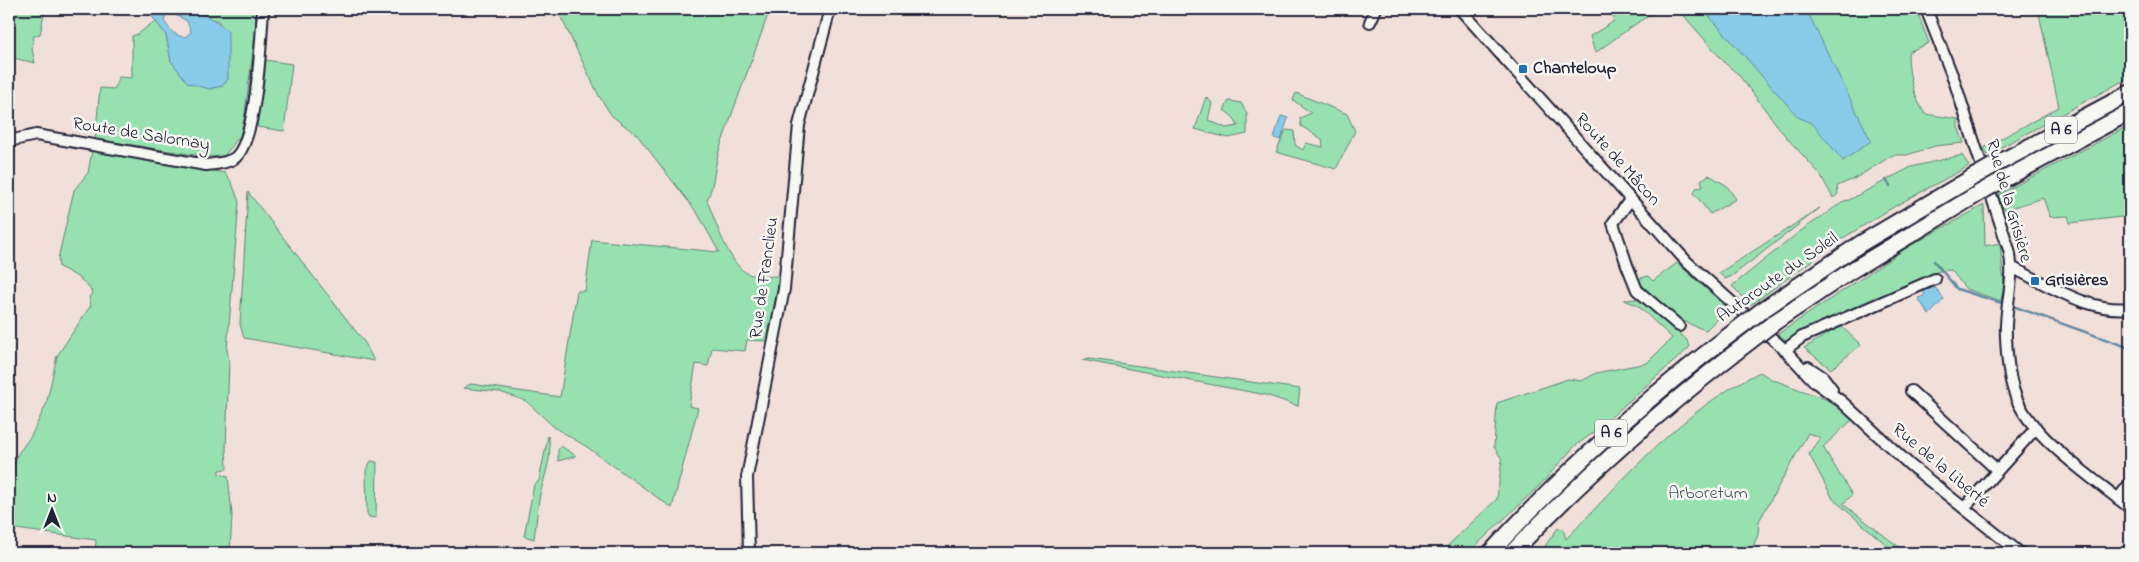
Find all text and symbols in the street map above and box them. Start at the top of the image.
place label: Chanteloup [1533,56,1617,82]
marker: Chanteloup [1517,63,1529,75]
street label: Route de Mâcon [1568,108,1666,213]
street label: Route de Salornay [70,111,212,159]
road number: A 6 [2045,116,2077,144]
street label: Rue de la Grisière [1978,136,2038,266]
street label: Rue de Franclieu [744,216,786,340]
street label: Autoroute du Soleil [1712,226,1844,330]
place label: Grisières [2045,268,2108,294]
marker: Grisières [2029,275,2041,287]
street label: Rue de la Liberté [1886,418,1995,515]
road number: A 6 [1595,419,1627,446]
park label: Arboretum [1668,481,1748,507]
north arrow [28,484,78,534]
text: N [47,488,57,509]

